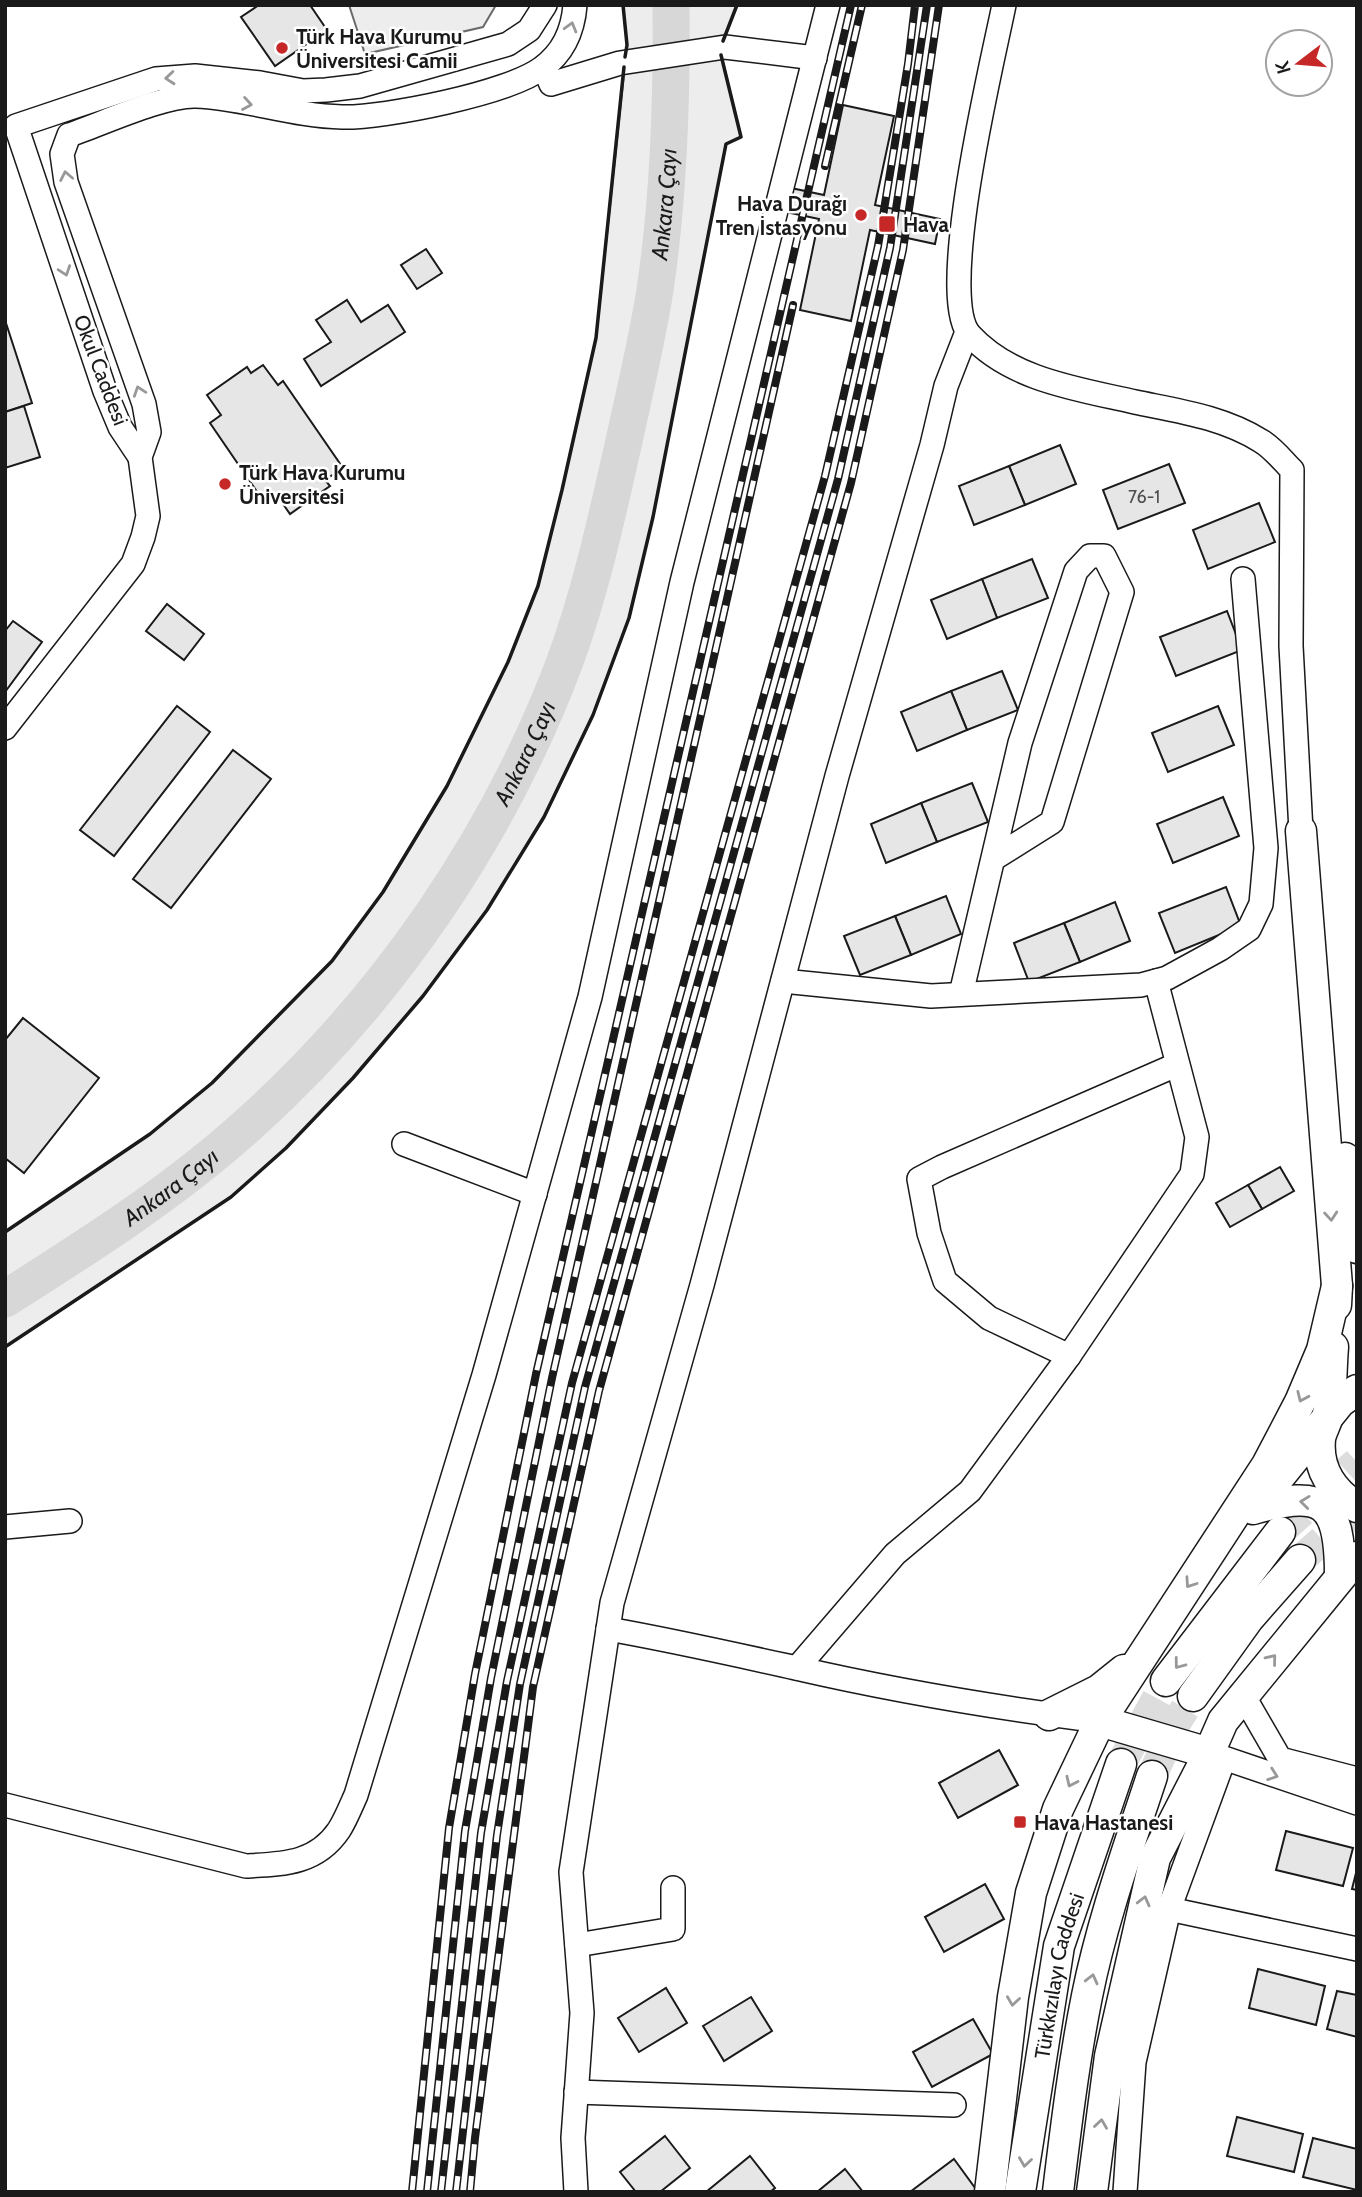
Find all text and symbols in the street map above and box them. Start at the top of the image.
one-way arrow [563,21,577,33]
place label: Türk Hava Kurumu Üniversitesi Camii [296,24,462,73]
north arrow [1264,28,1334,98]
marker: Türk Hava Kurumu Üniversitesi Camii [274,40,290,56]
text: K [1270,59,1296,76]
one-way arrow [165,70,176,85]
one-way arrow [241,96,253,111]
water label: Ankara Çayı [645,148,683,263]
one-way arrow [59,170,74,182]
place label: Hava Durağı Tren İstasyonu [716,191,847,240]
marker: Hava Durağı Tren İstasyonu [853,207,869,223]
place label: Hava [903,212,950,237]
marker: Hava [877,214,897,234]
one-way arrow [57,264,71,276]
street label: Okul Caddesi [68,311,134,429]
one-way arrow [133,386,147,398]
place label: Türk Hava Kurumu Üniversitesi [239,460,405,509]
marker: Türk Hava Kurumu Üniversitesi [217,476,233,492]
house number: 76-1 [1128,486,1160,508]
water label: Ankara Çayı [487,697,562,811]
water label: Ankara Çayı [117,1142,224,1232]
one-way arrow [1323,1211,1338,1222]
one-way arrow [1296,1390,1310,1403]
one-way arrow [1299,1494,1310,1509]
one-way arrow [1186,1575,1198,1588]
one-way arrow [1264,1654,1276,1667]
one-way arrow [1175,1656,1187,1669]
one-way arrow [1267,1767,1279,1781]
one-way arrow [1065,1775,1079,1787]
place label: Hava Hastanesi [1034,1810,1173,1835]
marker: Hava Hastanesi [1012,1814,1028,1830]
street label: Türkkızılayı Caddesi [1029,1889,1089,2060]
one-way arrow [1136,1895,1150,1907]
one-way arrow [1084,1973,1098,1985]
one-way arrow [1006,1995,1021,2007]
one-way arrow [1094,2118,1109,2130]
one-way arrow [1017,2156,1032,2168]

